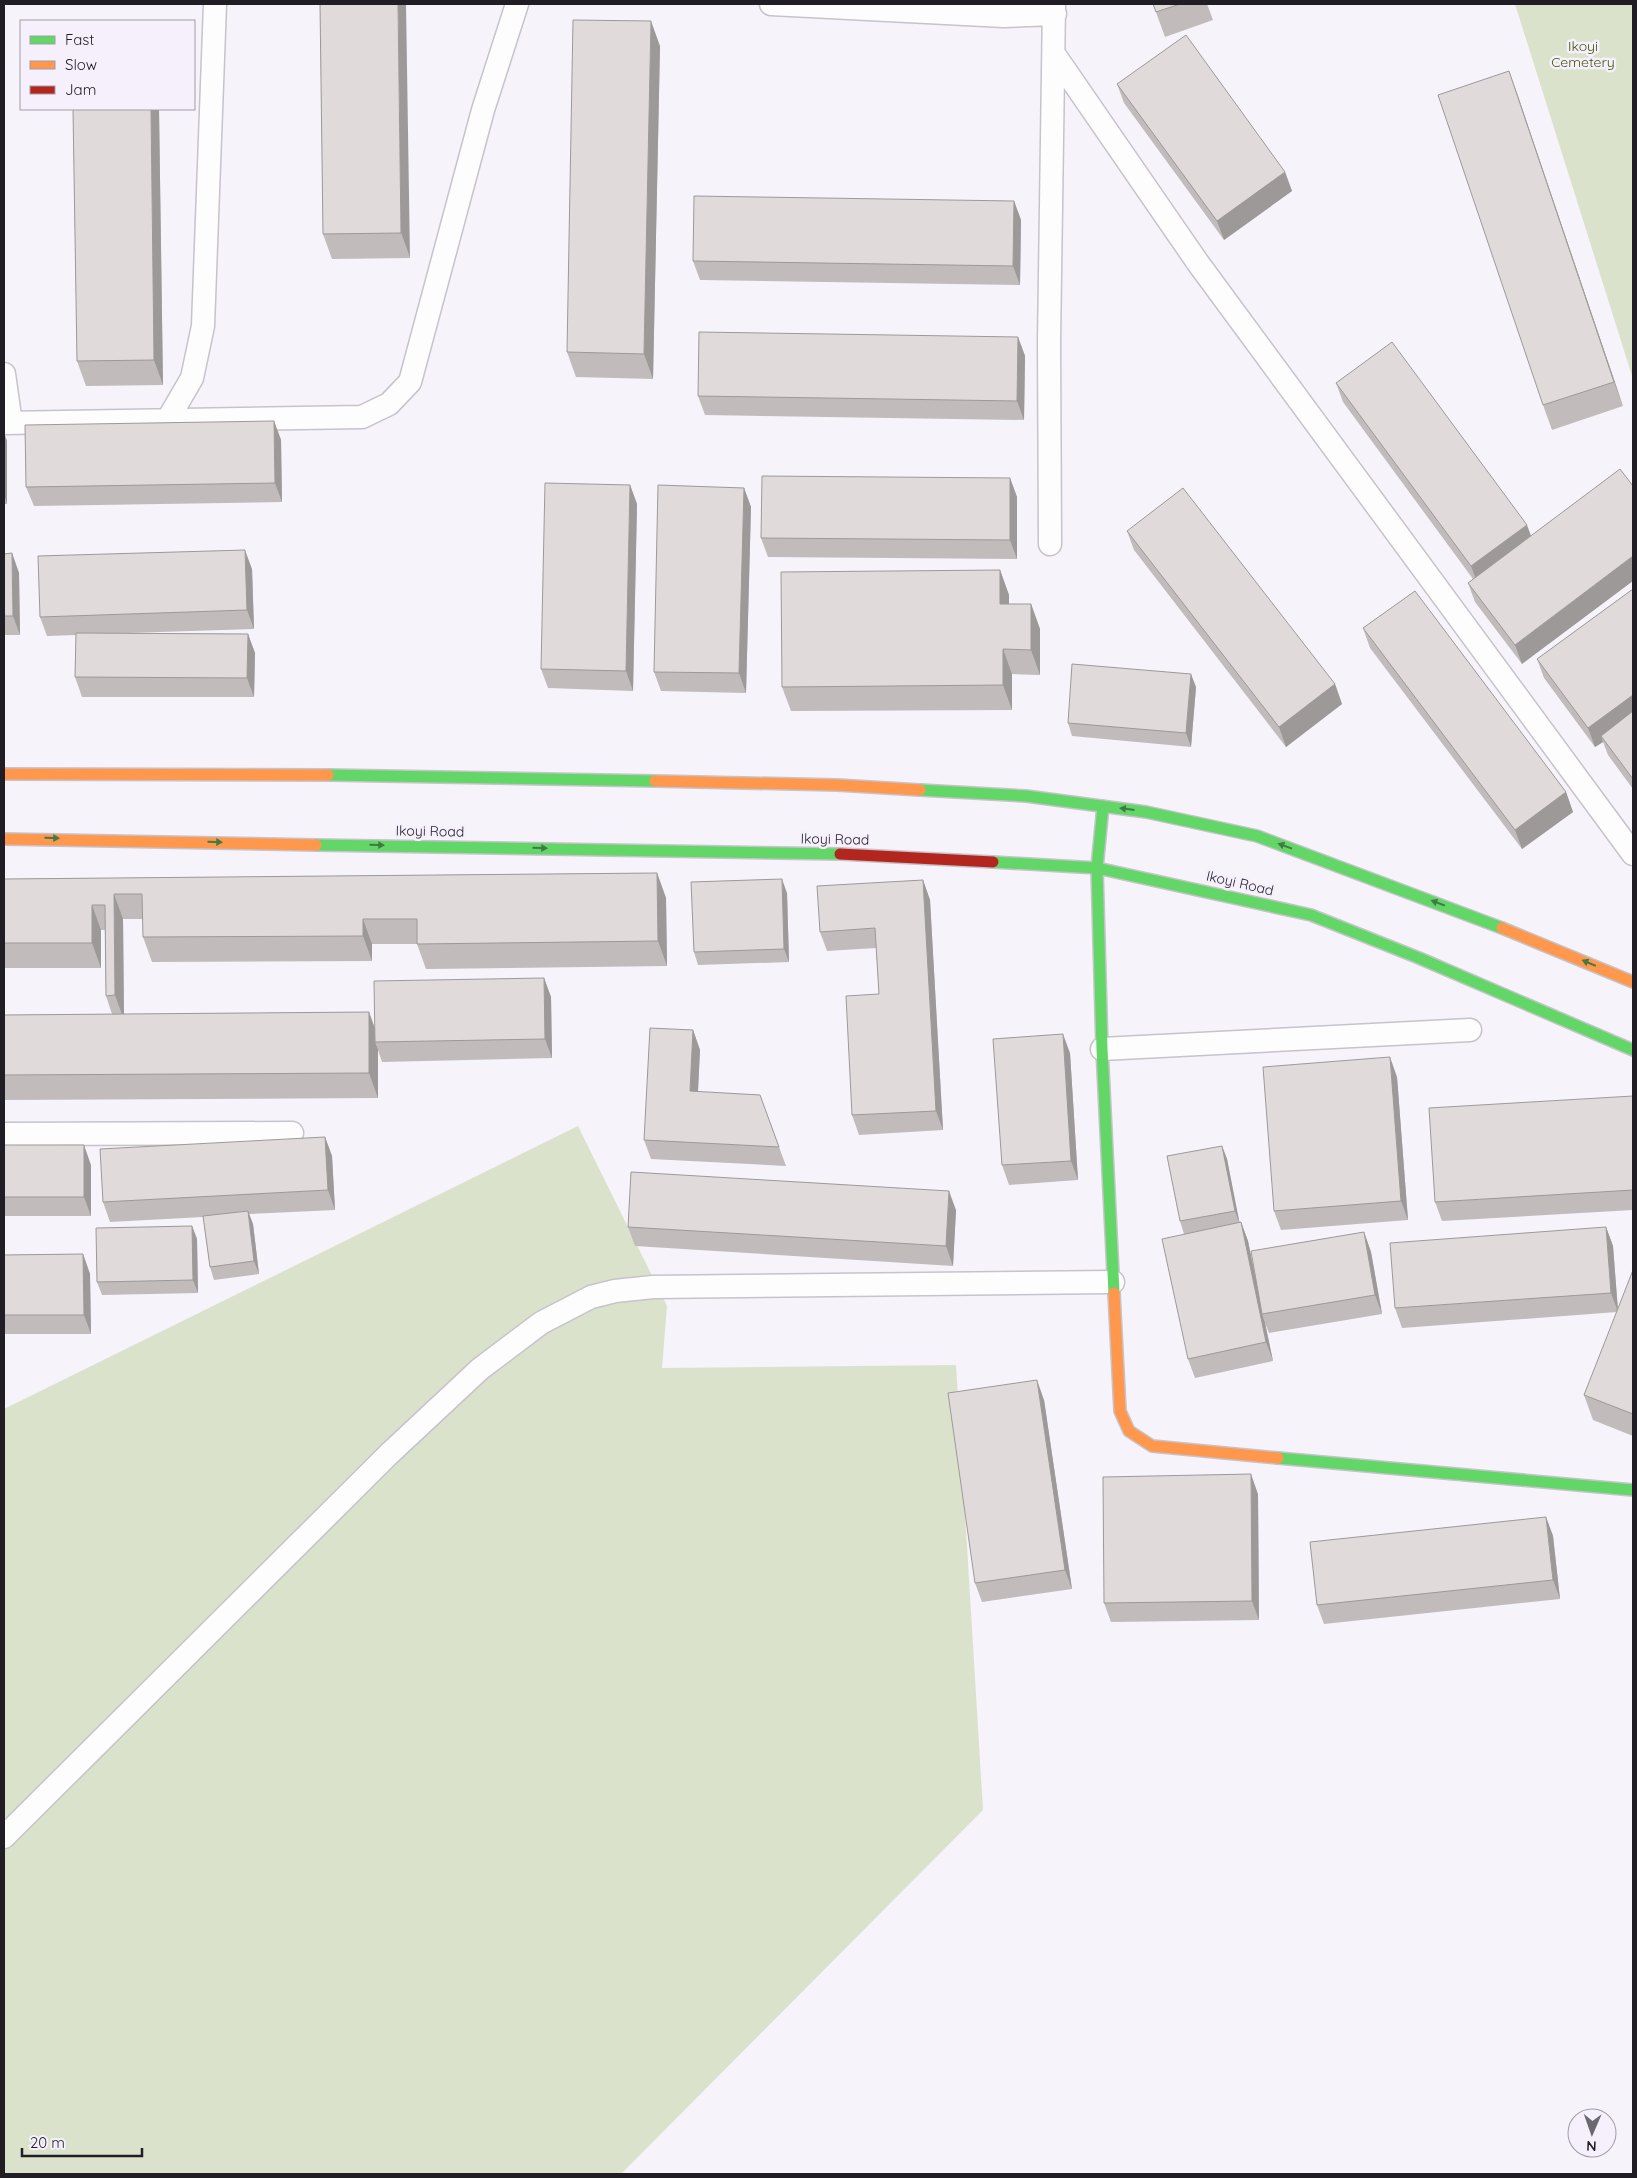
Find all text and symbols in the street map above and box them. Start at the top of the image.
legend [20,20,195,110]
text: Fast [65,30,94,49]
park label: Ikoyi Cemetery [1551,37,1615,71]
text: Slow [65,55,97,74]
text: Jam [65,80,96,99]
one-way arrow [1119,805,1135,813]
street label: Ikoyi Road [396,821,464,841]
street label: Ikoyi Road [801,829,869,849]
one-way arrow [45,835,61,843]
one-way arrow [207,838,223,846]
one-way arrow [370,841,386,849]
one-way arrow [1278,842,1293,849]
one-way arrow [532,845,548,853]
street label: Ikoyi Road [1205,867,1275,899]
one-way arrow [1431,898,1445,906]
one-way arrow [1582,958,1596,966]
north arrow [1567,2108,1617,2158]
scale bar [22,2126,142,2158]
text: 20 m [30,2133,65,2152]
text: N [1586,2137,1597,2155]

